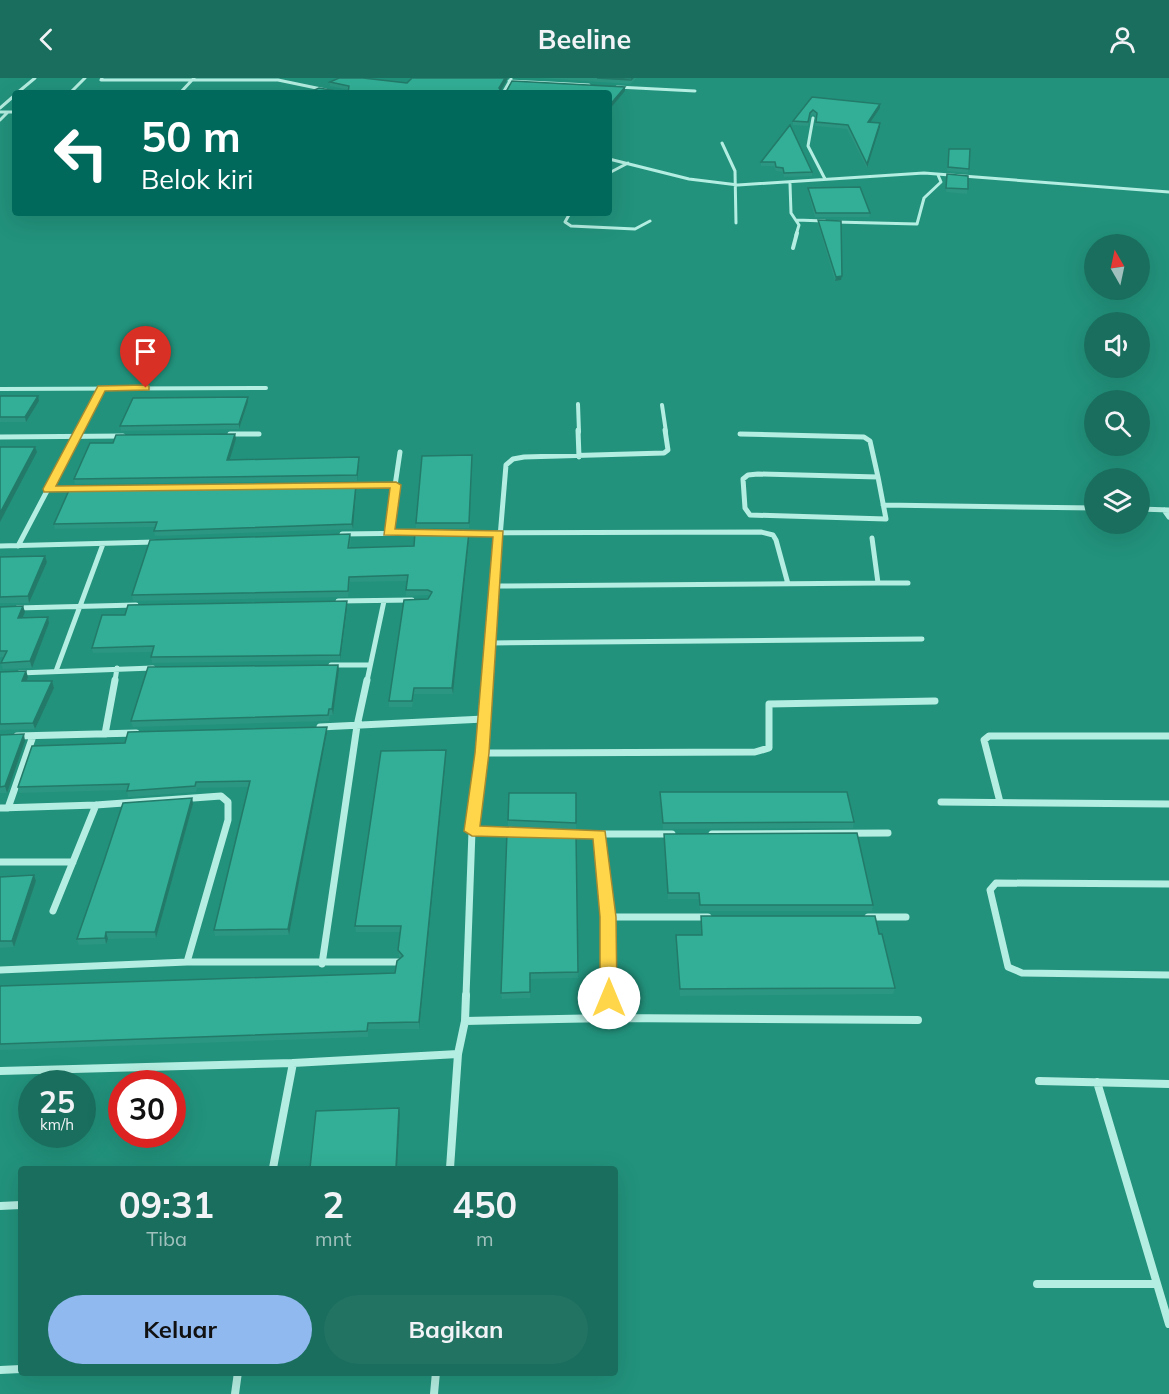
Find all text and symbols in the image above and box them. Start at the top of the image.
text: Beeline [538,22,631,56]
icon: back [30,23,63,56]
icon: person [1106,23,1139,56]
text: 50 m [141,110,241,163]
icon: left [42,114,120,192]
text: Belok kiri [141,162,253,196]
north arrow [1084,234,1150,300]
map controls [1084,234,1150,534]
button: sound [1084,312,1150,378]
pin [120,326,171,388]
icon: arrive [129,335,162,368]
button: search [1084,390,1150,456]
button: layers [1084,468,1150,534]
position arrow [577,966,641,1030]
speed limit sign: 30 [108,1070,186,1148]
text: 25 [39,1083,75,1121]
text: km/h [40,1115,74,1134]
text: 09:31 [119,1182,214,1227]
text: 2 [322,1182,344,1227]
text: 450 [452,1182,517,1227]
text: Tiba [146,1226,187,1251]
text: mnt [315,1226,351,1251]
text: m [476,1226,493,1251]
button: Keluar [48,1295,312,1364]
button: Bagikan [324,1295,588,1364]

